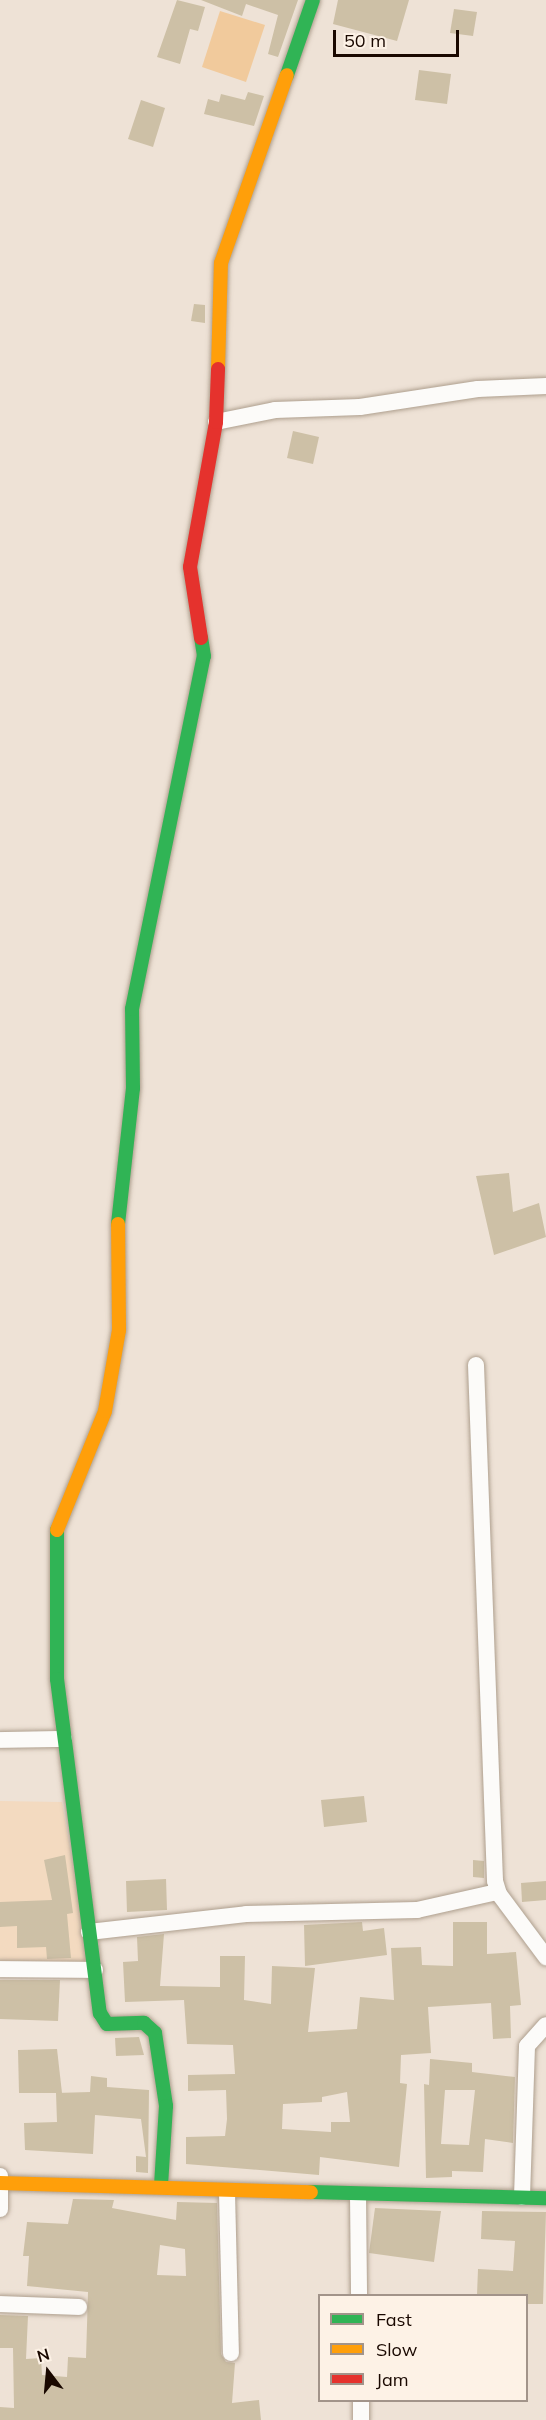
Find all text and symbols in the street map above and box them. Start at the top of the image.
scale bar [336,18,462,56]
text: 50 m [344,29,386,52]
legend [318,2294,528,2402]
text: Fast [376,2308,412,2331]
text: Slow [376,2338,417,2361]
north arrow [18,2342,78,2402]
text: N [34,2343,52,2366]
text: Jam [376,2368,409,2391]

